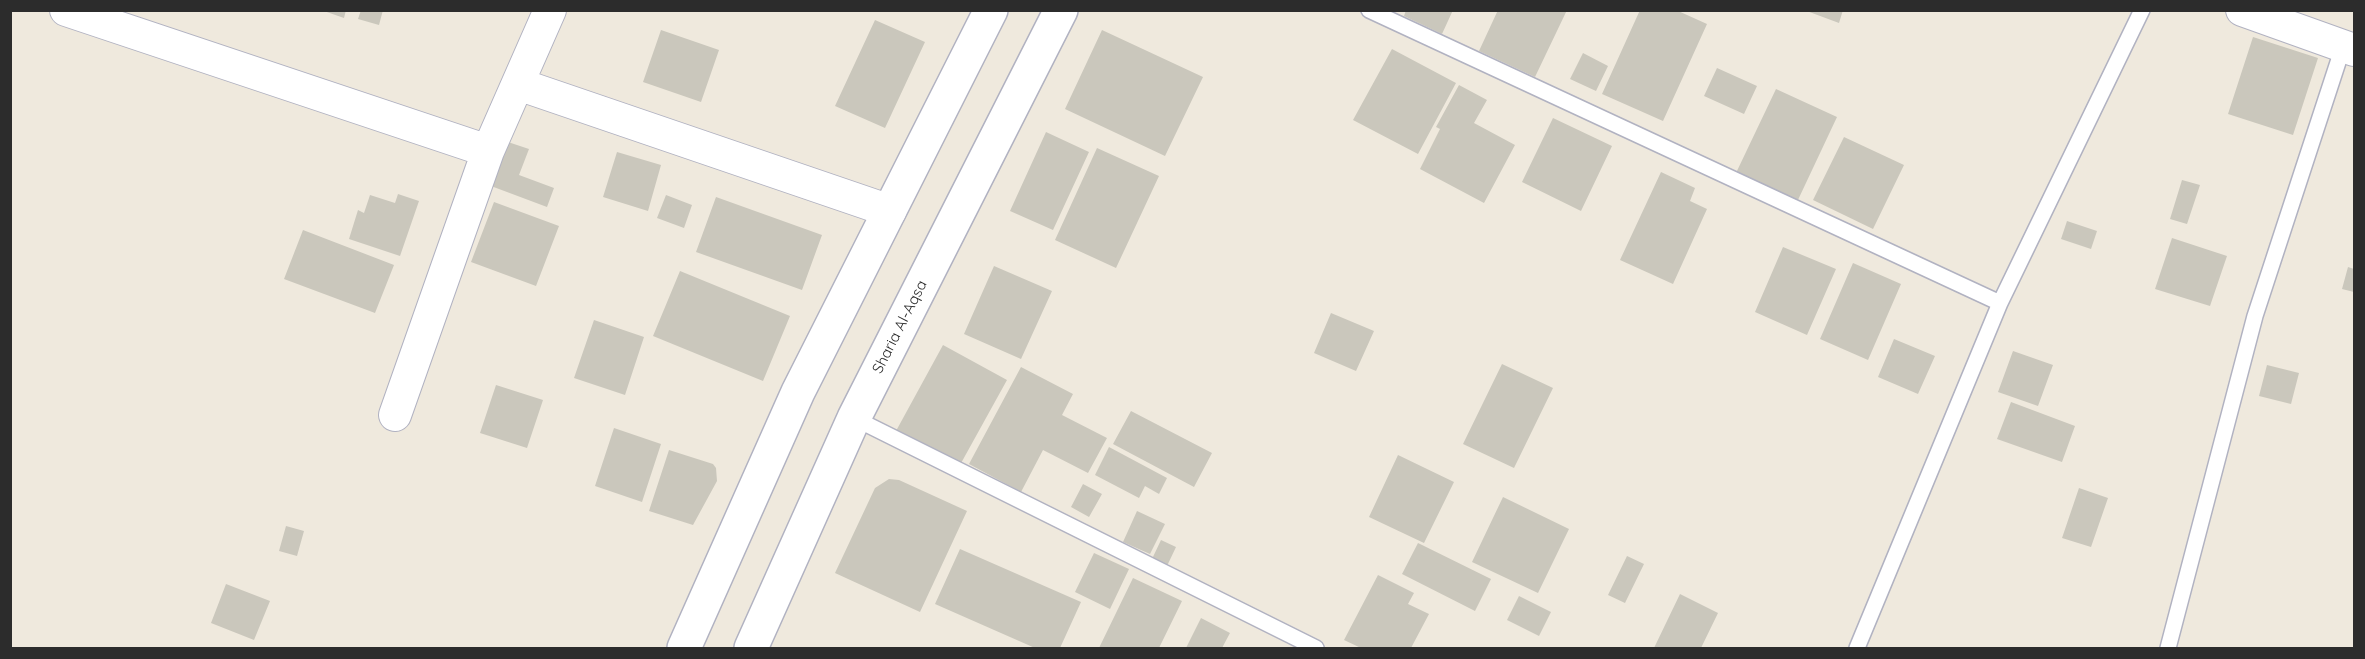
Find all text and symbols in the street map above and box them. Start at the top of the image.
street label: Sharia Al-Aqsa [869,277,931,377]

